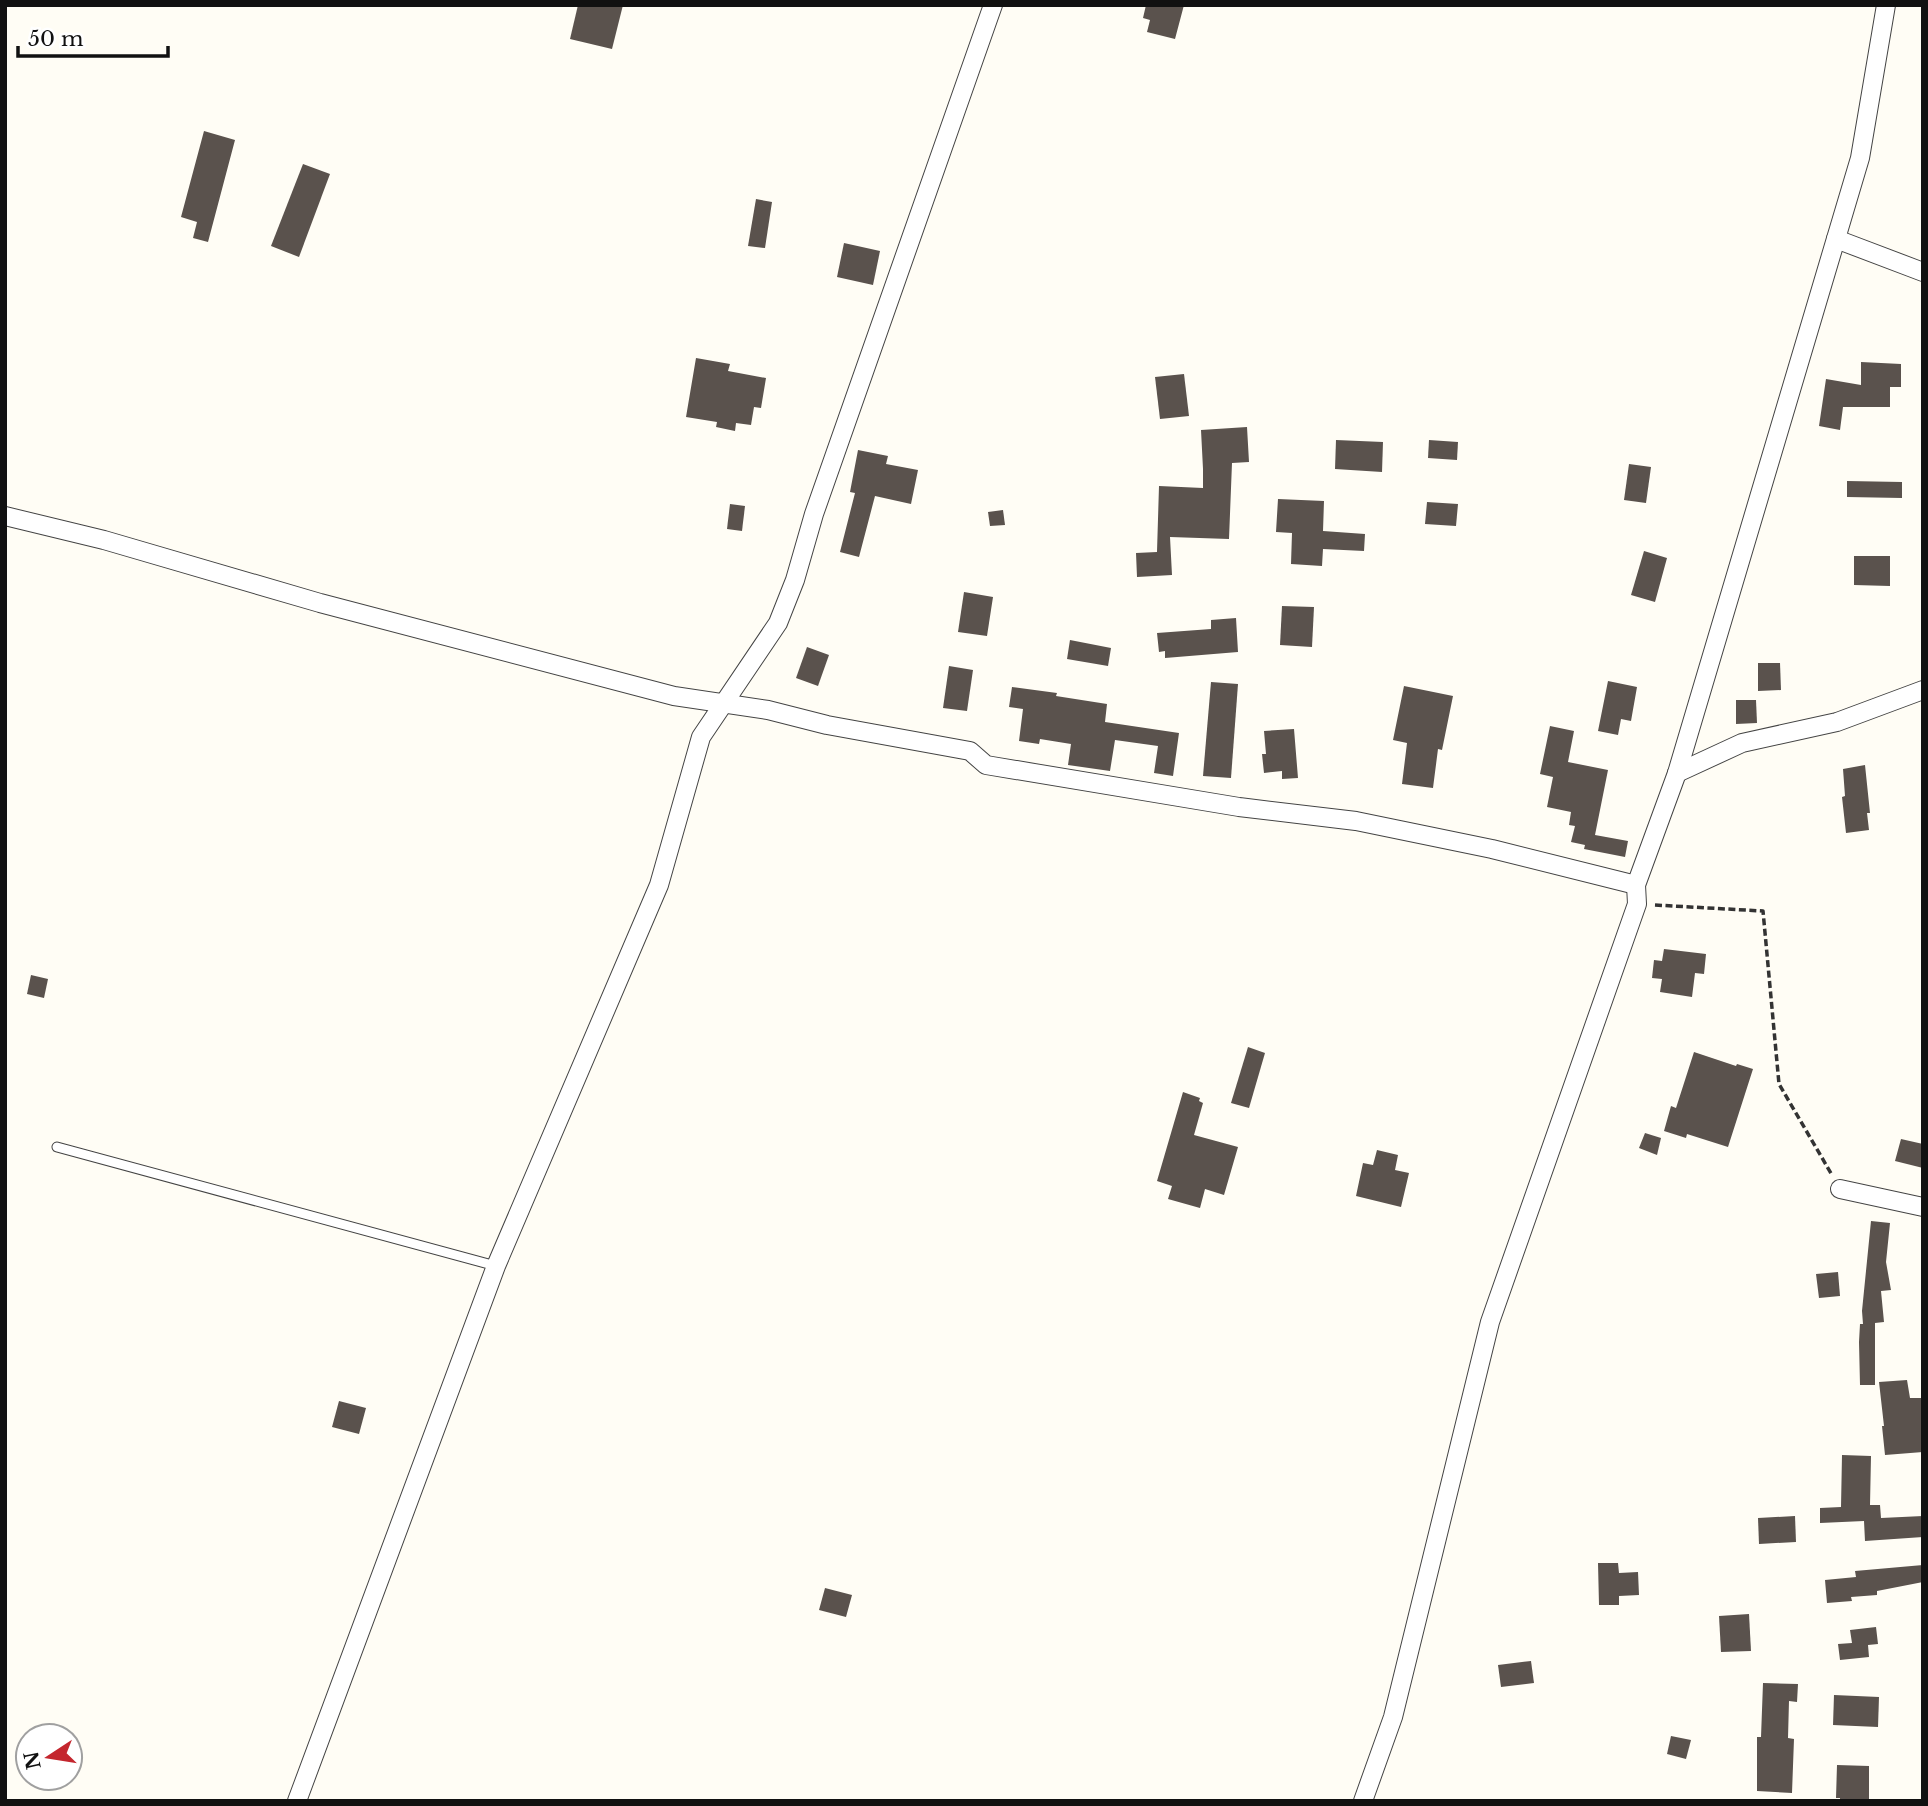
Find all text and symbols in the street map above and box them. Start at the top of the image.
scale bar [18,14,168,58]
text: 50 m [28,26,84,52]
north arrow [14,1722,84,1792]
text: N [20,1749,46,1772]

